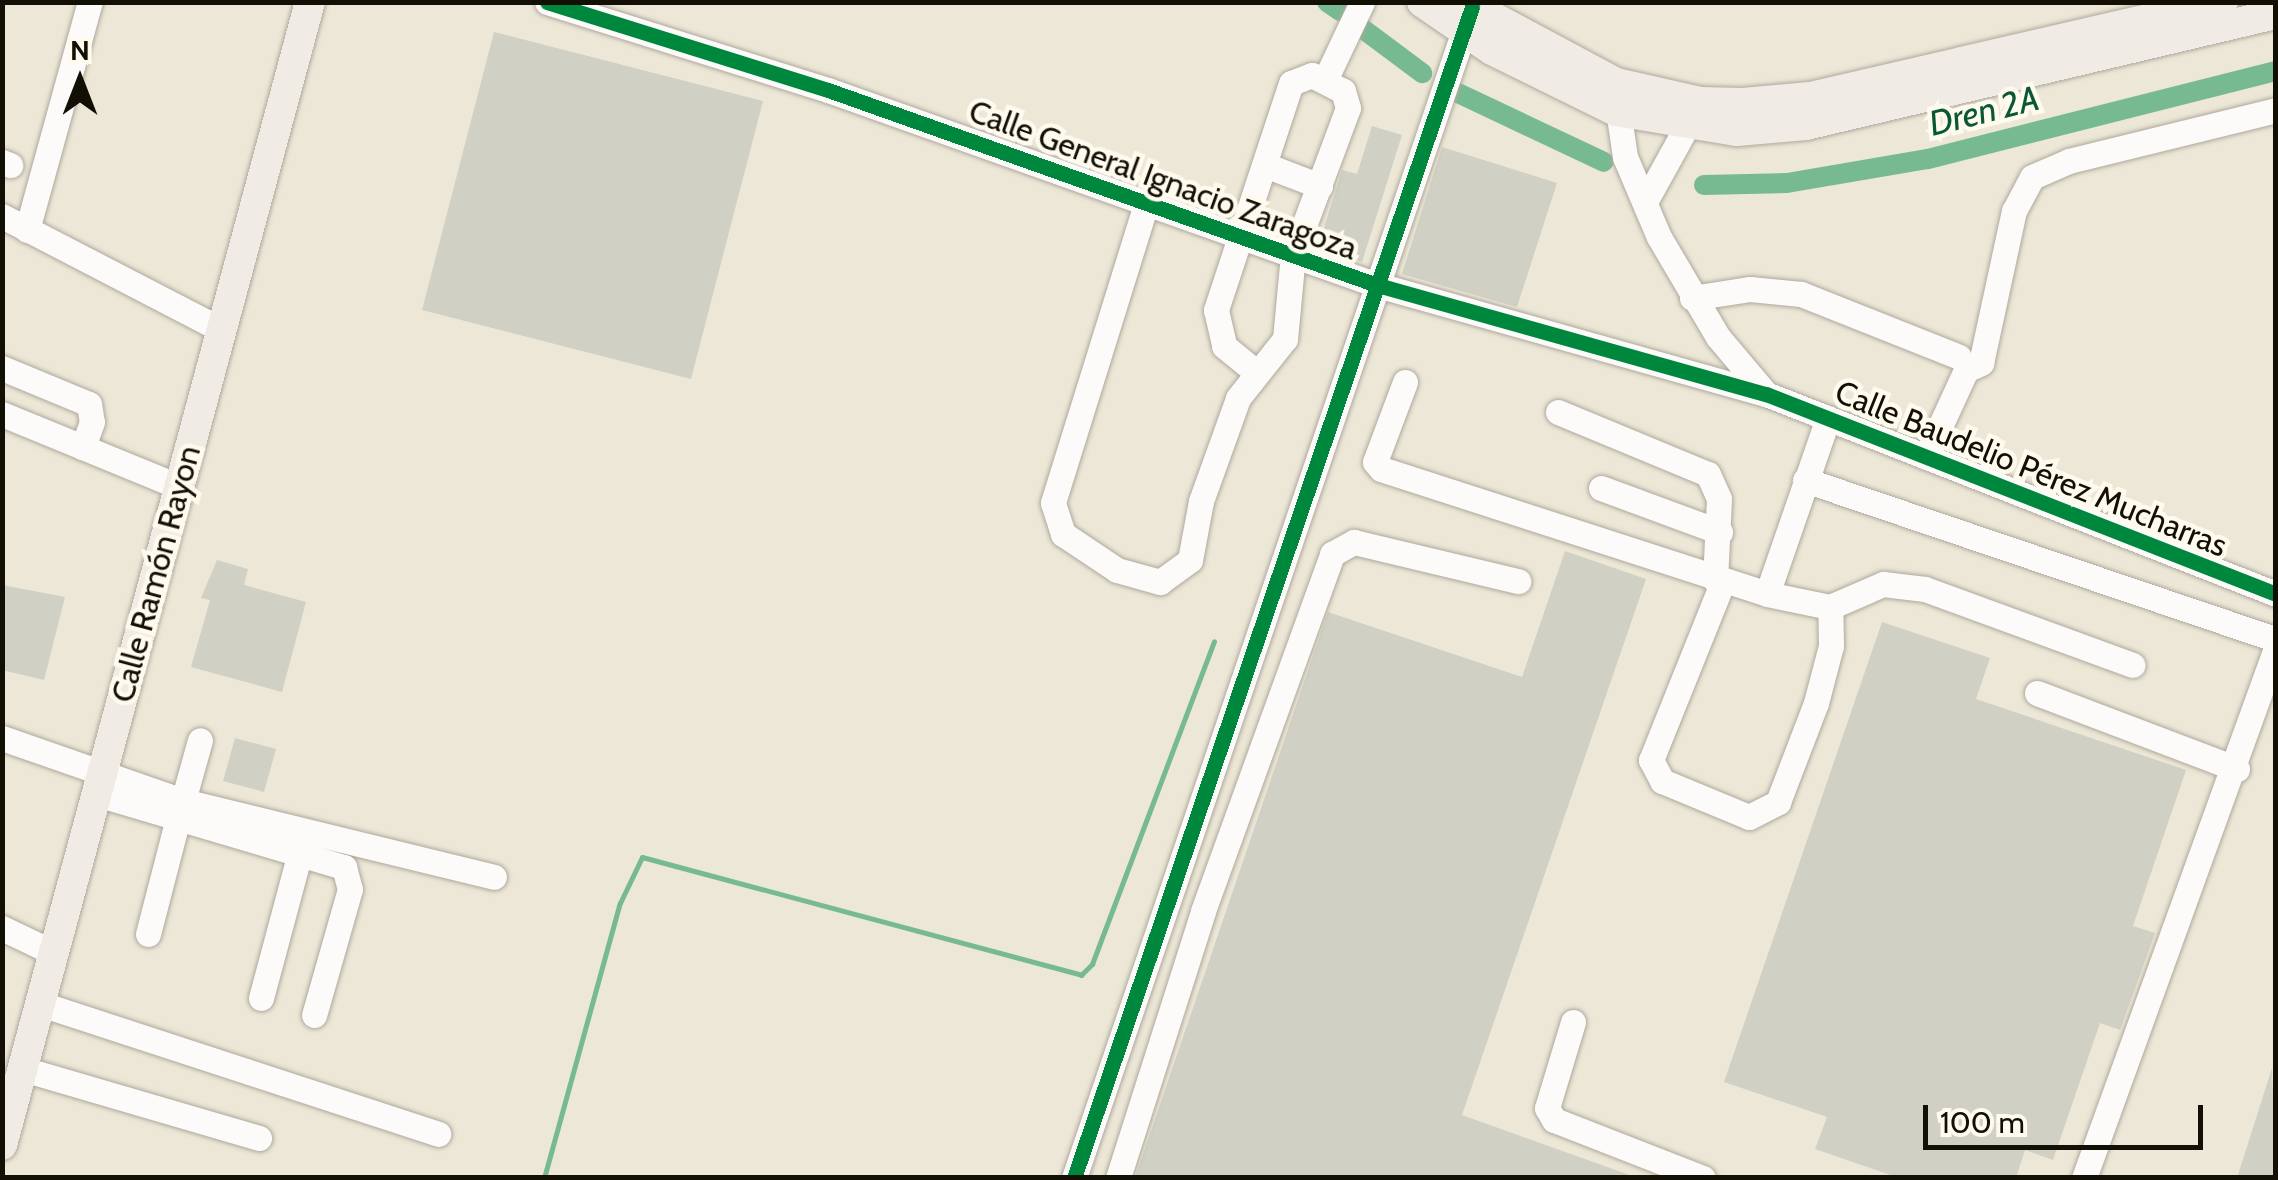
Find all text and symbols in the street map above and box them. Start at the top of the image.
north arrow [30,30,130,130]
text: N [70,33,90,67]
water label: Dren 2A [1925,77,2043,145]
street label: Calle General Ignacio Zaragoza [964,92,1362,268]
street label: Calle Baudelio Pérez Mucharras [1830,373,2232,565]
street label: Calle Ramón Rayon [103,442,209,706]
scale bar [1928,1085,2208,1147]
text: 100 m [1940,1104,2025,1141]

